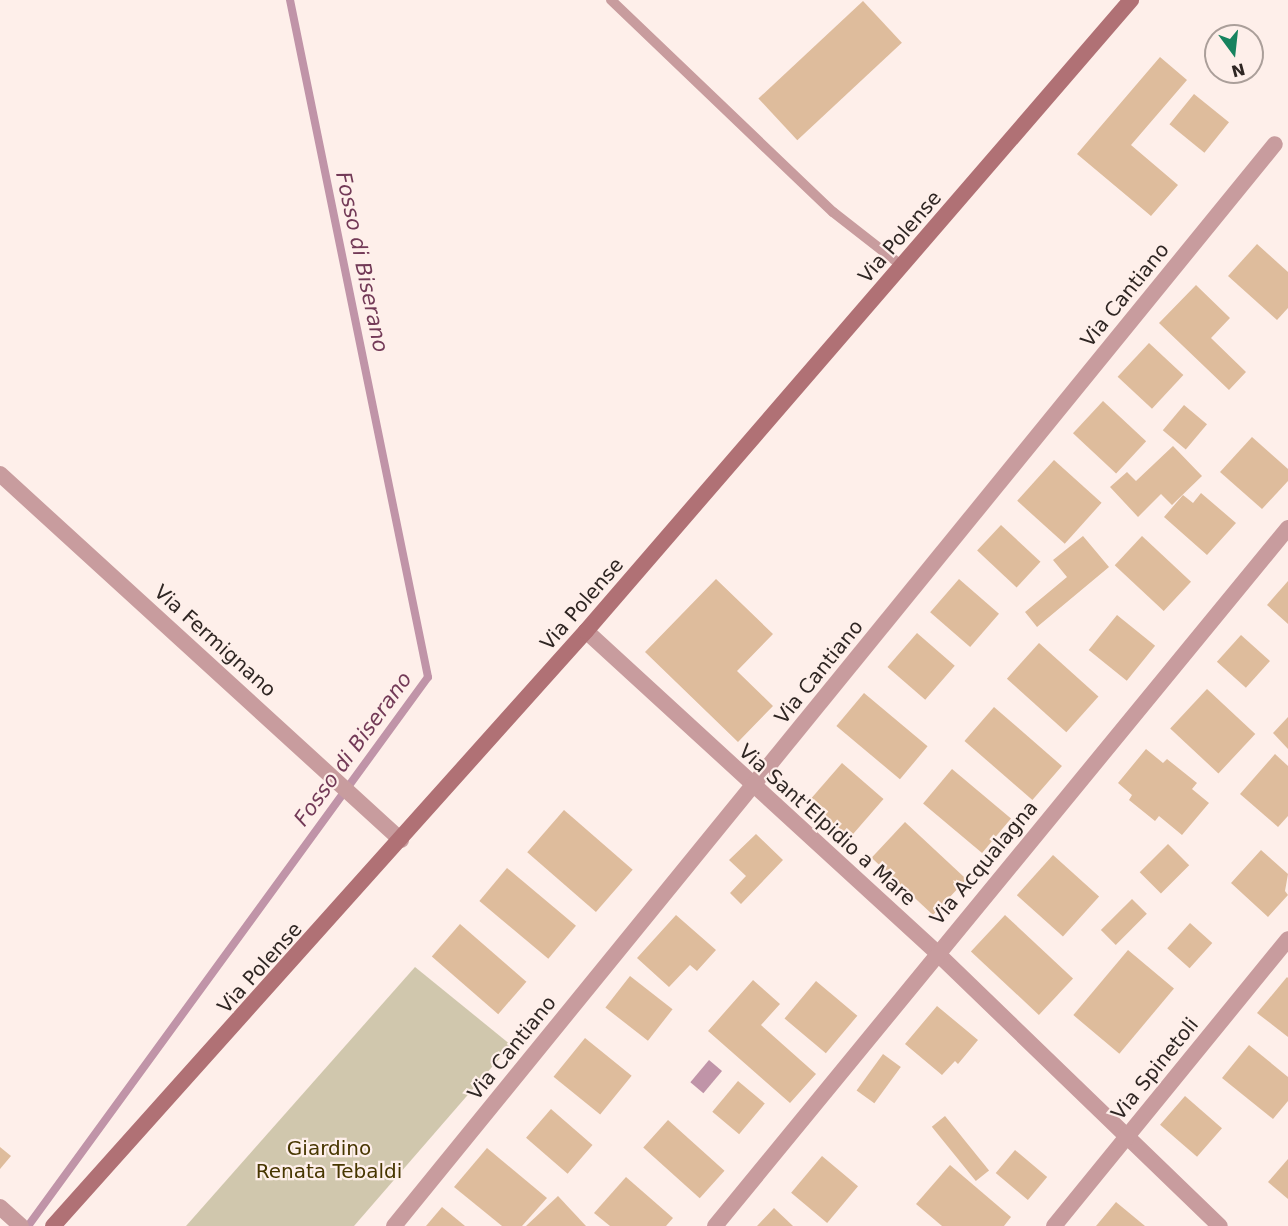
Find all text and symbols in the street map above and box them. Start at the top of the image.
north arrow [1204,24,1264,84]
text: N [1229,59,1247,81]
water label: Fosso di Biserano [331,169,393,355]
street label: Via Polense [853,186,947,288]
street label: Via Cantiano [1076,238,1174,352]
street label: Via Polense [535,553,629,655]
street label: Via Fermignano [149,580,281,702]
street label: Via Cantiano [770,615,868,729]
water label: Fosso di Biserano [289,667,417,831]
street label: Via Sant'Elpidio a Mare [734,739,920,911]
street label: Via Acqualagna [925,796,1043,930]
street label: Via Polense [213,918,307,1018]
street label: Via Cantiano [463,991,561,1105]
street label: Via Spinetoli [1106,1013,1204,1125]
park label: Giardino Renata Tebaldi [256,1136,402,1183]

